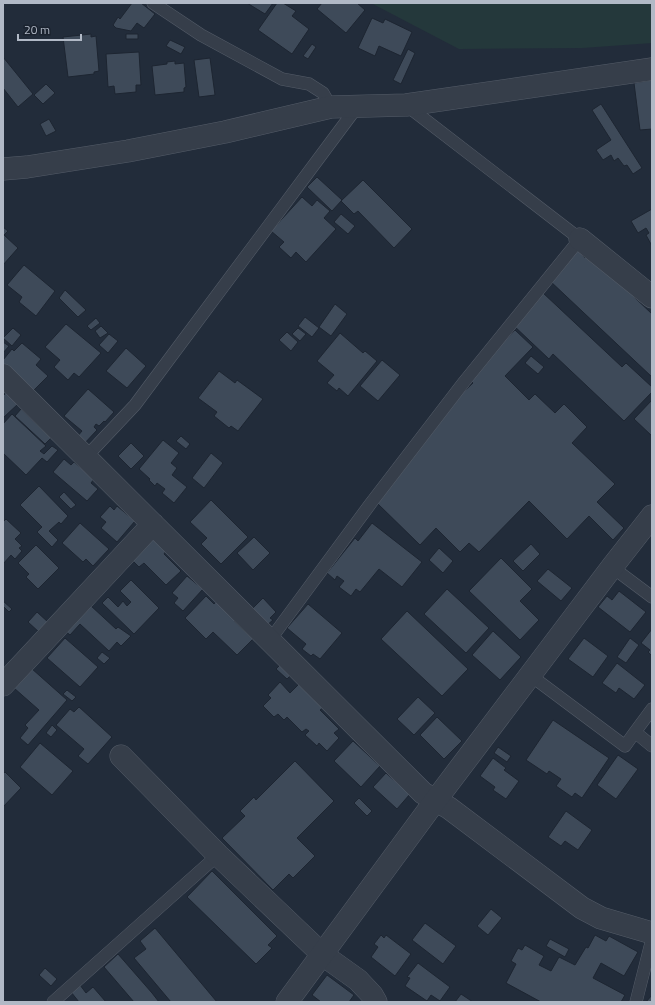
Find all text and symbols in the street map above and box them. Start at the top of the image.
scale bar [18,16,81,42]
text: 20 m [24,20,50,39]

